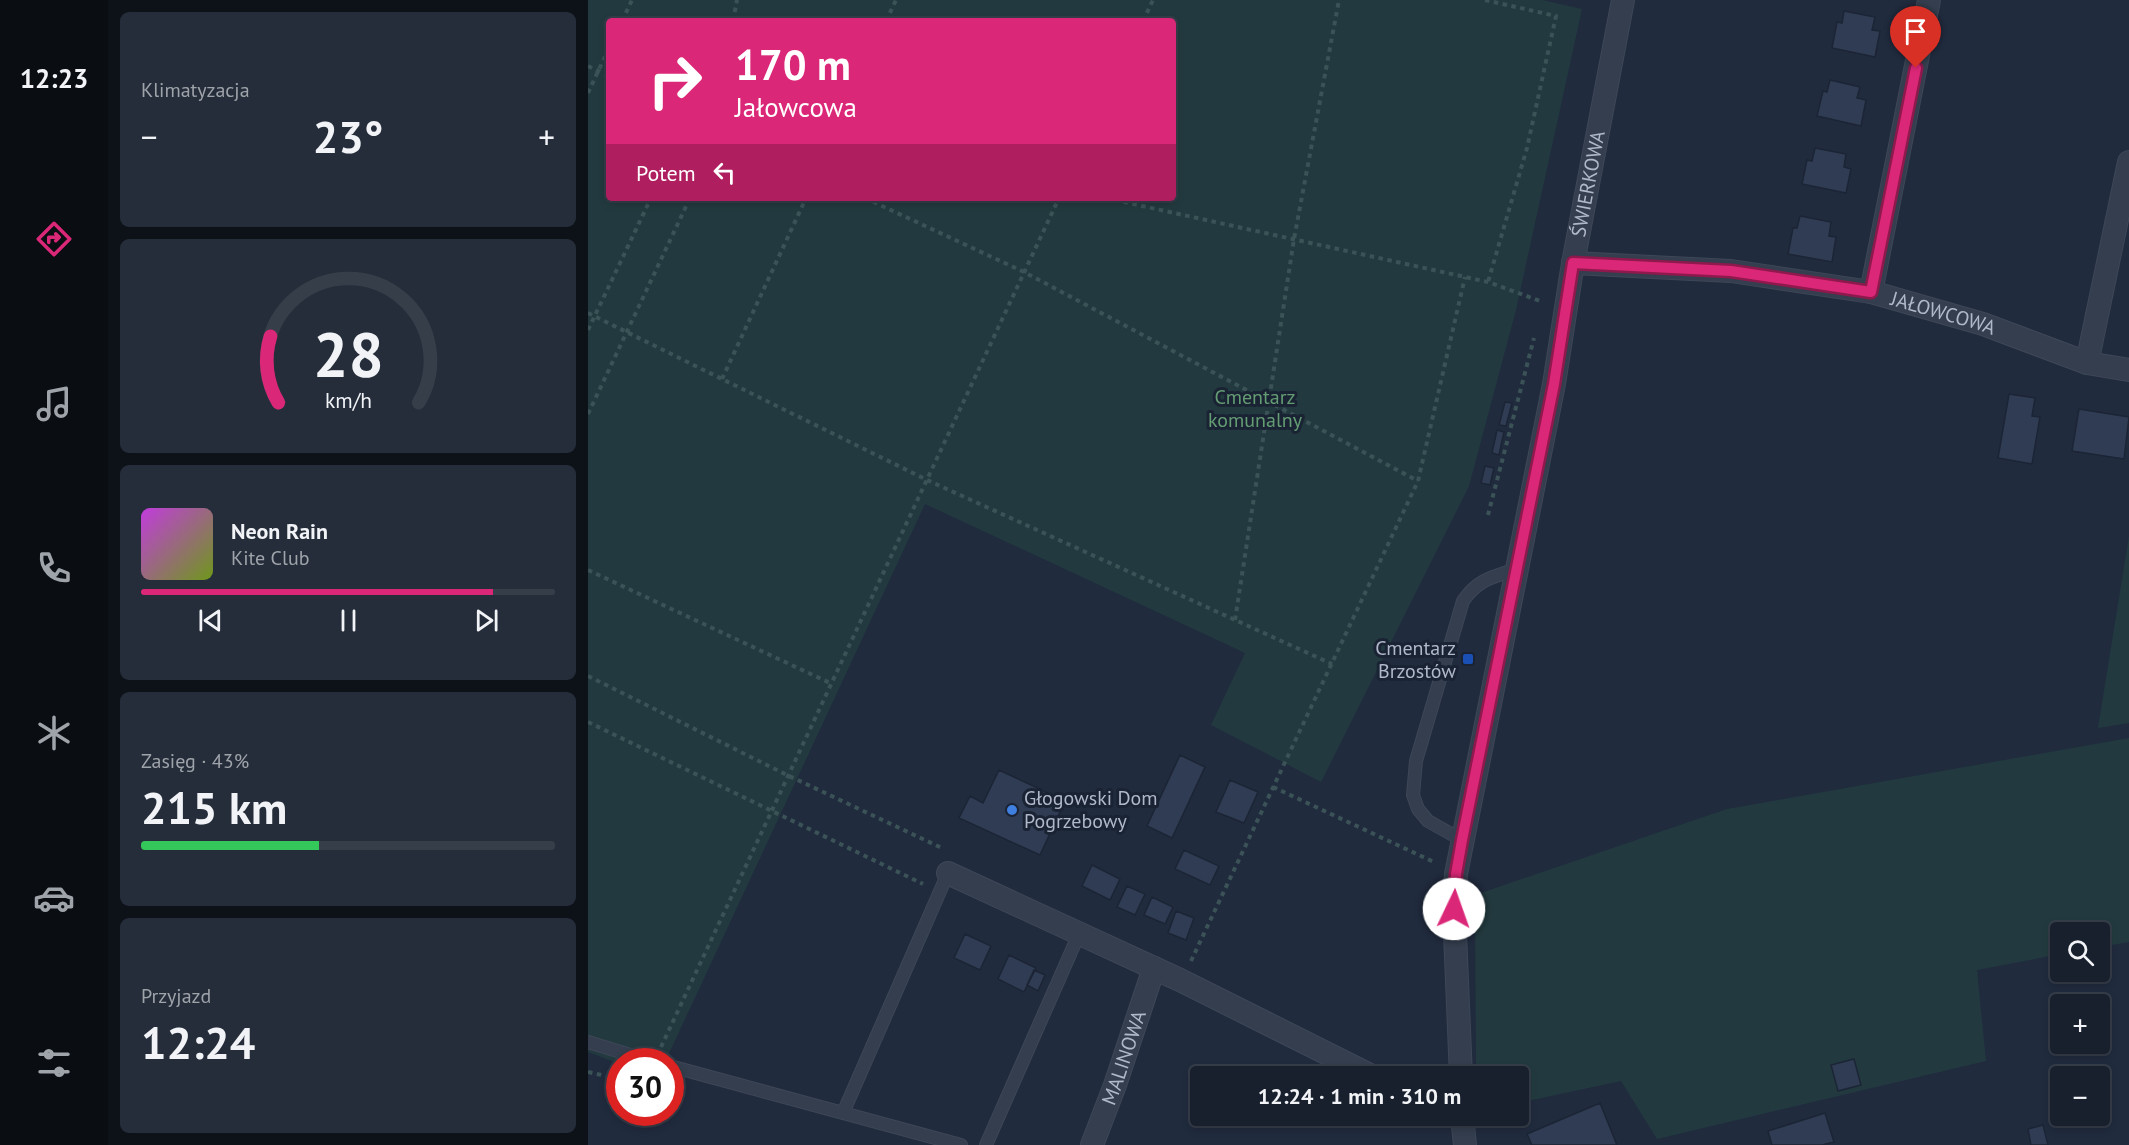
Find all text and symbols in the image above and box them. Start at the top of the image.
pin [1890,6,1941,68]
icon: arrive [1899,15,1932,48]
text: 170 m [735,37,851,92]
icon: right [636,42,714,120]
text: 12:23 [20,61,88,95]
text: Klimatyzacja [141,77,250,103]
text: Jałowcowa [735,90,857,124]
text: 23° [313,107,383,165]
text: − [141,115,158,158]
text: + [538,115,555,158]
street label: ŚWIERKOWA [1565,128,1611,239]
icon: left [708,156,741,189]
text: Potem [636,159,696,187]
icon: directions [33,218,75,260]
street label: JAŁOWCOWA [1887,285,2000,341]
text: 28 [313,313,383,394]
icon: music [33,383,75,425]
park label: Cmentarz komunalny [1208,384,1303,433]
text: km/h [324,386,371,414]
text: Neon Rain [231,517,328,545]
text: Kite Club [231,545,309,571]
icon: phone [33,547,75,589]
icon: previous [194,604,227,637]
icon: pause [332,604,365,637]
icon: next [470,604,503,637]
place label: Cmentarz Brzostów [1375,635,1456,684]
marker: Cmentarz Brzostów [1461,652,1475,666]
icon: climate [33,712,75,754]
text: Zasięg · 43% [141,748,249,774]
text: 215 km [141,778,287,836]
place label: Głogowski Dom Pogrzebowy [1024,785,1157,834]
marker: Głogowski Dom Pogrzebowy [1005,803,1019,817]
icon: car [33,877,75,919]
position arrow [1422,877,1486,941]
map controls [2050,922,2110,1126]
button: search [2050,922,2110,982]
text: Przyjazd [141,983,211,1009]
button: + [2050,994,2110,1054]
street label: MALINOWA [1096,1007,1152,1109]
text: 12:24 [141,1013,255,1071]
icon: filters [33,1042,75,1084]
speed limit sign: 30 [606,1048,684,1126]
button: − [2050,1066,2110,1126]
text: 12:24 · 1 min · 310 m [1258,1082,1461,1110]

